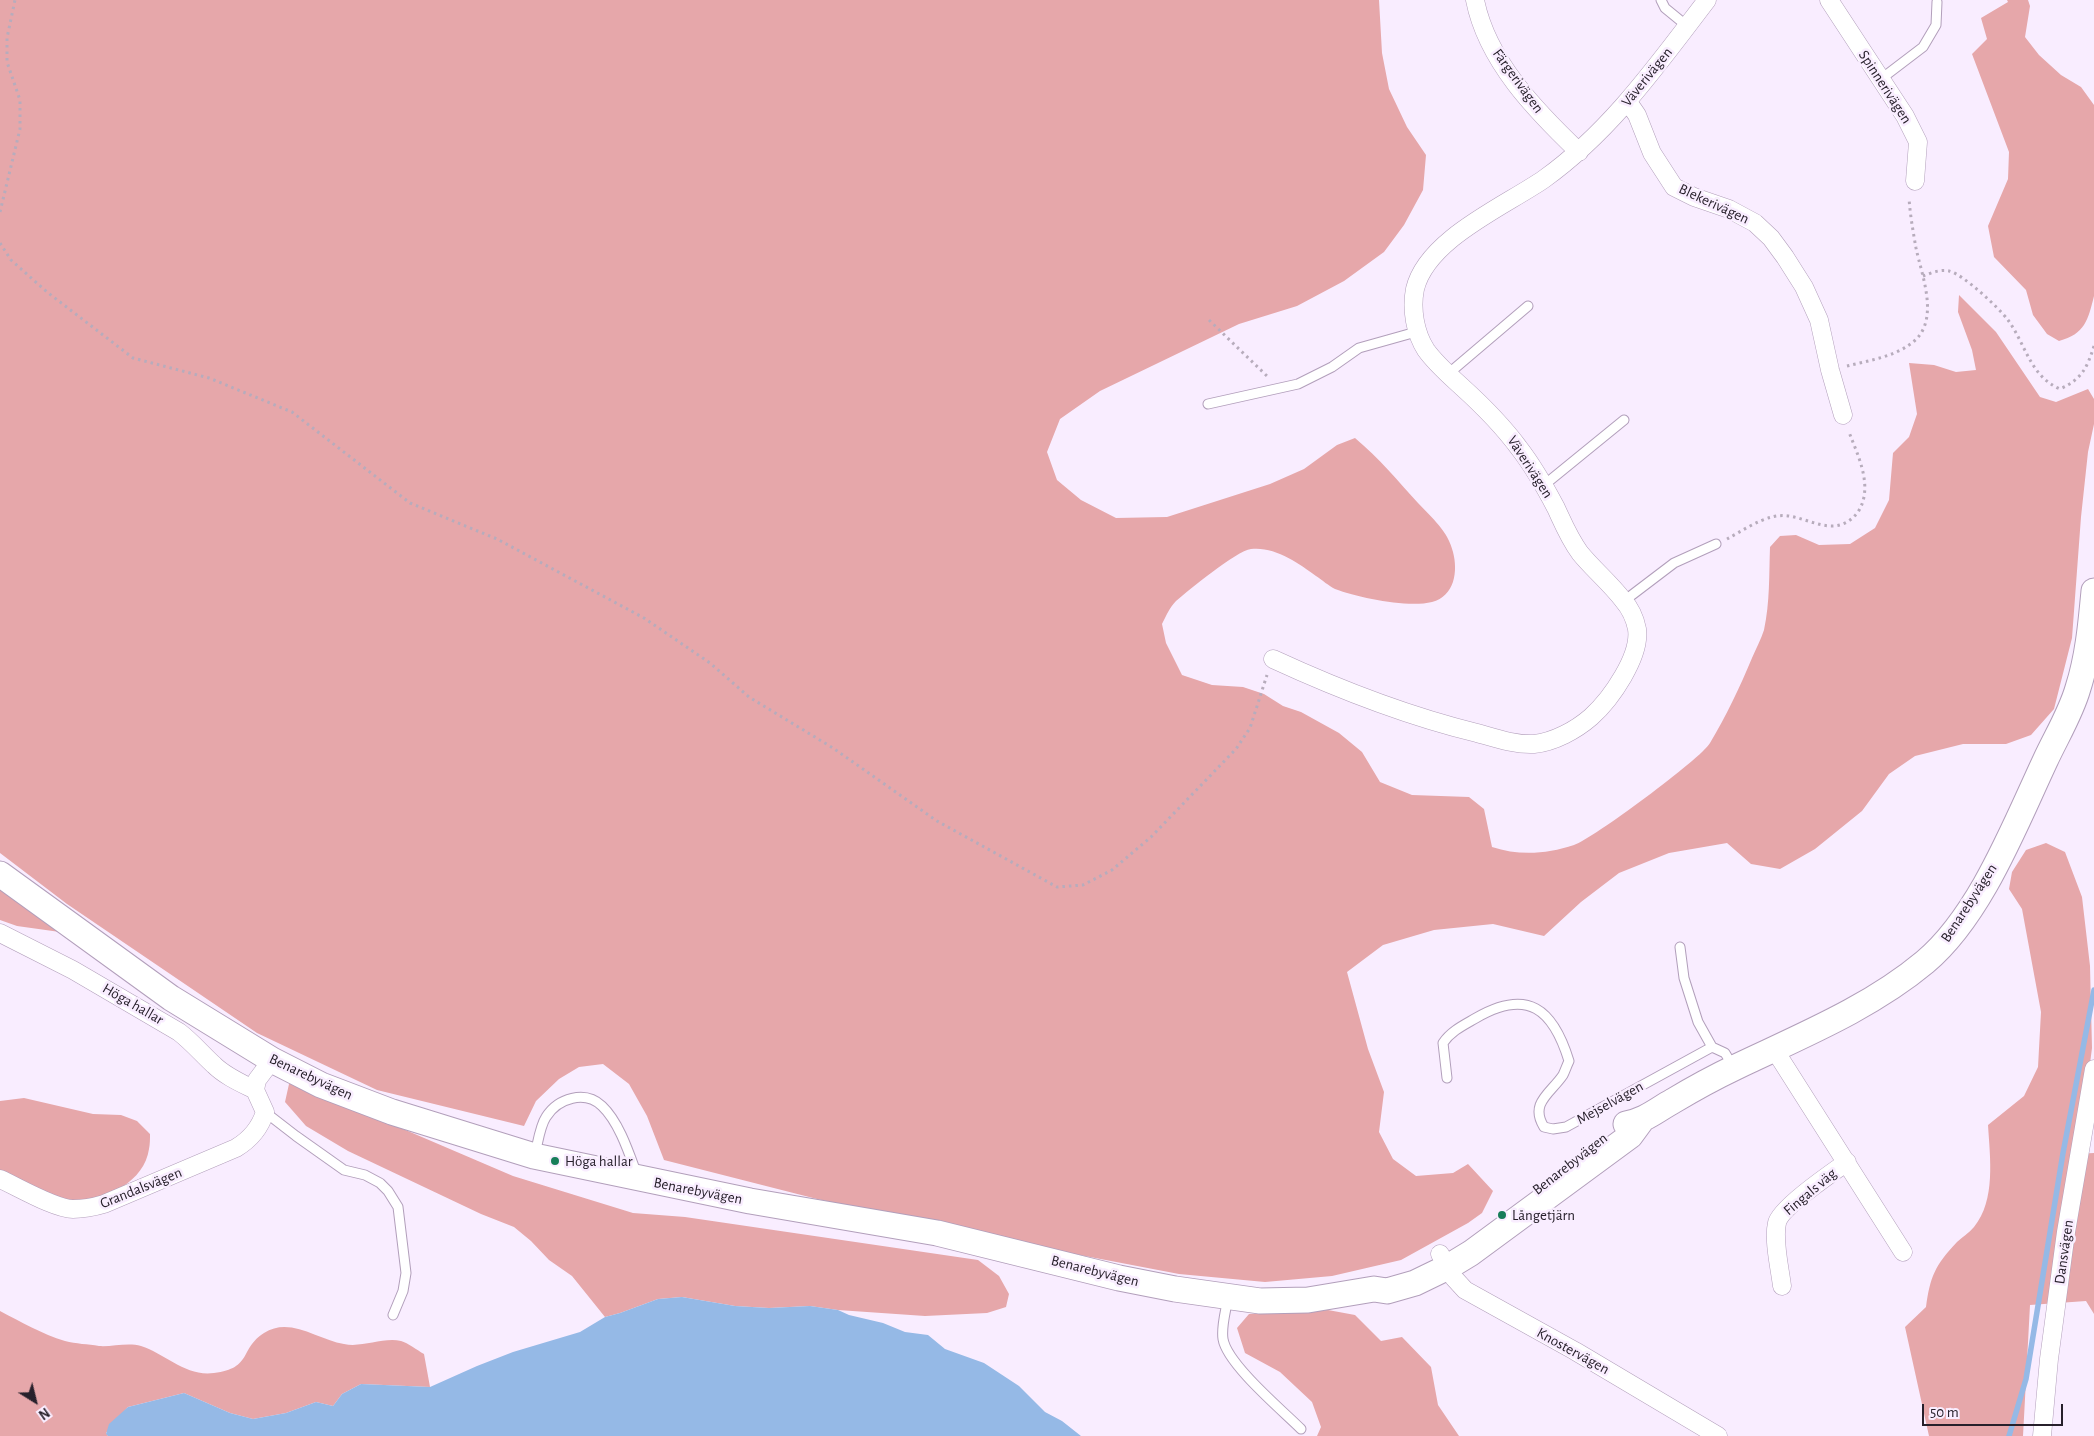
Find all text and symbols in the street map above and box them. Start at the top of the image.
street label: Väverivägen [1618,44,1676,110]
street label: Färgerivägen [1489,45,1547,117]
street label: Spinnerivägen [1855,47,1915,127]
street label: Blekerivägen [1676,180,1752,228]
street label: Väverivägen [1503,432,1557,502]
street label: Benarebyvägen [1937,860,2001,946]
street label: Höga hallar [99,979,167,1029]
street label: Benarebyvägen [266,1050,356,1104]
street label: Mejselvägen [1573,1077,1647,1129]
street label: Benarebyvägen [1529,1129,1611,1199]
place label: Höga hallar [565,1152,633,1170]
marker: Höga hallar [549,1155,561,1167]
street label: Grandalsvägen [97,1163,185,1213]
street label: Fingals väg [1780,1165,1840,1219]
street label: Benarebyvägen [652,1174,744,1208]
place label: Långetjärn [1512,1206,1575,1224]
marker: Långetjärn [1496,1209,1508,1221]
street label: Dansvägen [2051,1219,2077,1285]
street label: Benarebyvägen [1049,1251,1141,1291]
street label: Knostervägen [1534,1324,1612,1378]
north arrow [10,1376,60,1426]
scale bar [1924,1394,2065,1426]
text: N [36,1405,52,1422]
text: 50 m [1930,1405,1959,1420]

